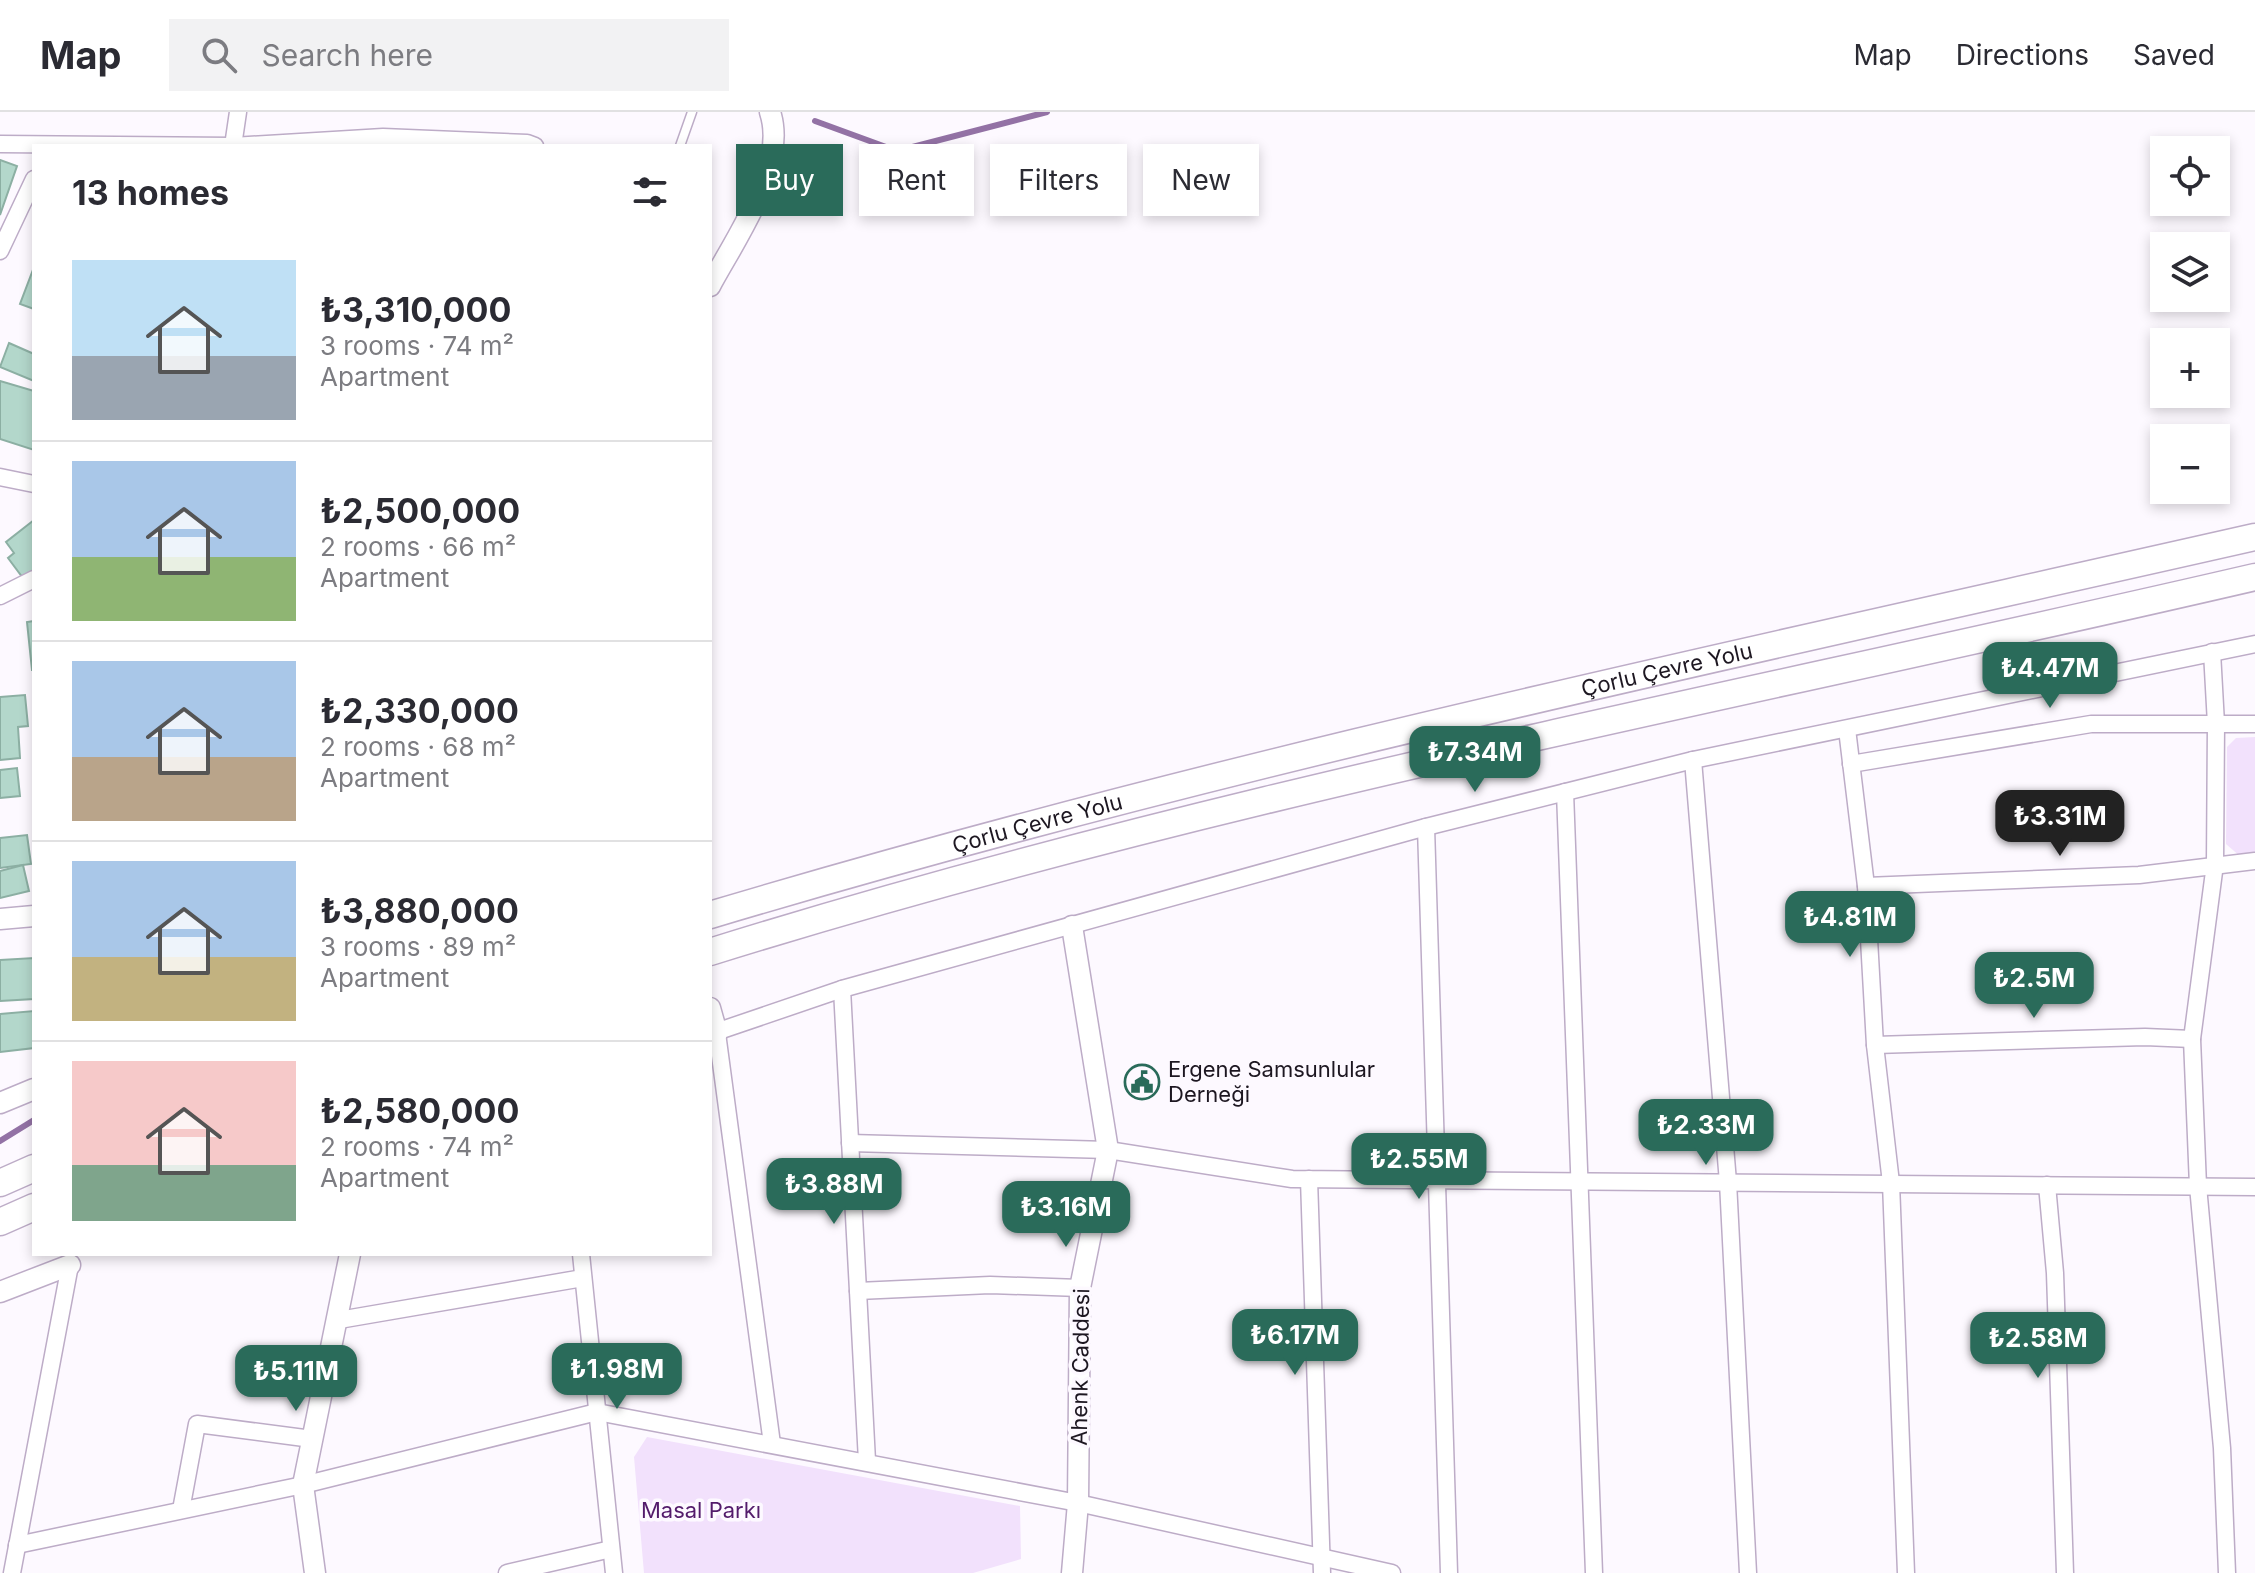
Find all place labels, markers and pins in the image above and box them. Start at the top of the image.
pin: ₺4.47M [1985,642,2115,710]
pin: ₺7.34M [1410,726,1540,794]
pin: ₺3.31M [1995,790,2125,858]
pin: ₺4.81M [1785,891,1915,959]
pin: ₺2.5M [1978,952,2090,1020]
place label: Ergene Samsunlular Derneği [1168,1056,1375,1107]
public building icon: Ergene Samsunlular Derneği [1123,1063,1161,1101]
pin: ₺2.33M [1641,1099,1771,1167]
pin: ₺2.55M [1354,1133,1484,1201]
pin: ₺3.88M [769,1158,899,1226]
pin: ₺3.16M [1001,1181,1131,1249]
pin: ₺6.17M [1230,1309,1360,1377]
pin: ₺2.58M [1973,1312,2103,1380]
pin: ₺1.98M [552,1343,682,1411]
pin: ₺5.11M [231,1345,361,1413]

